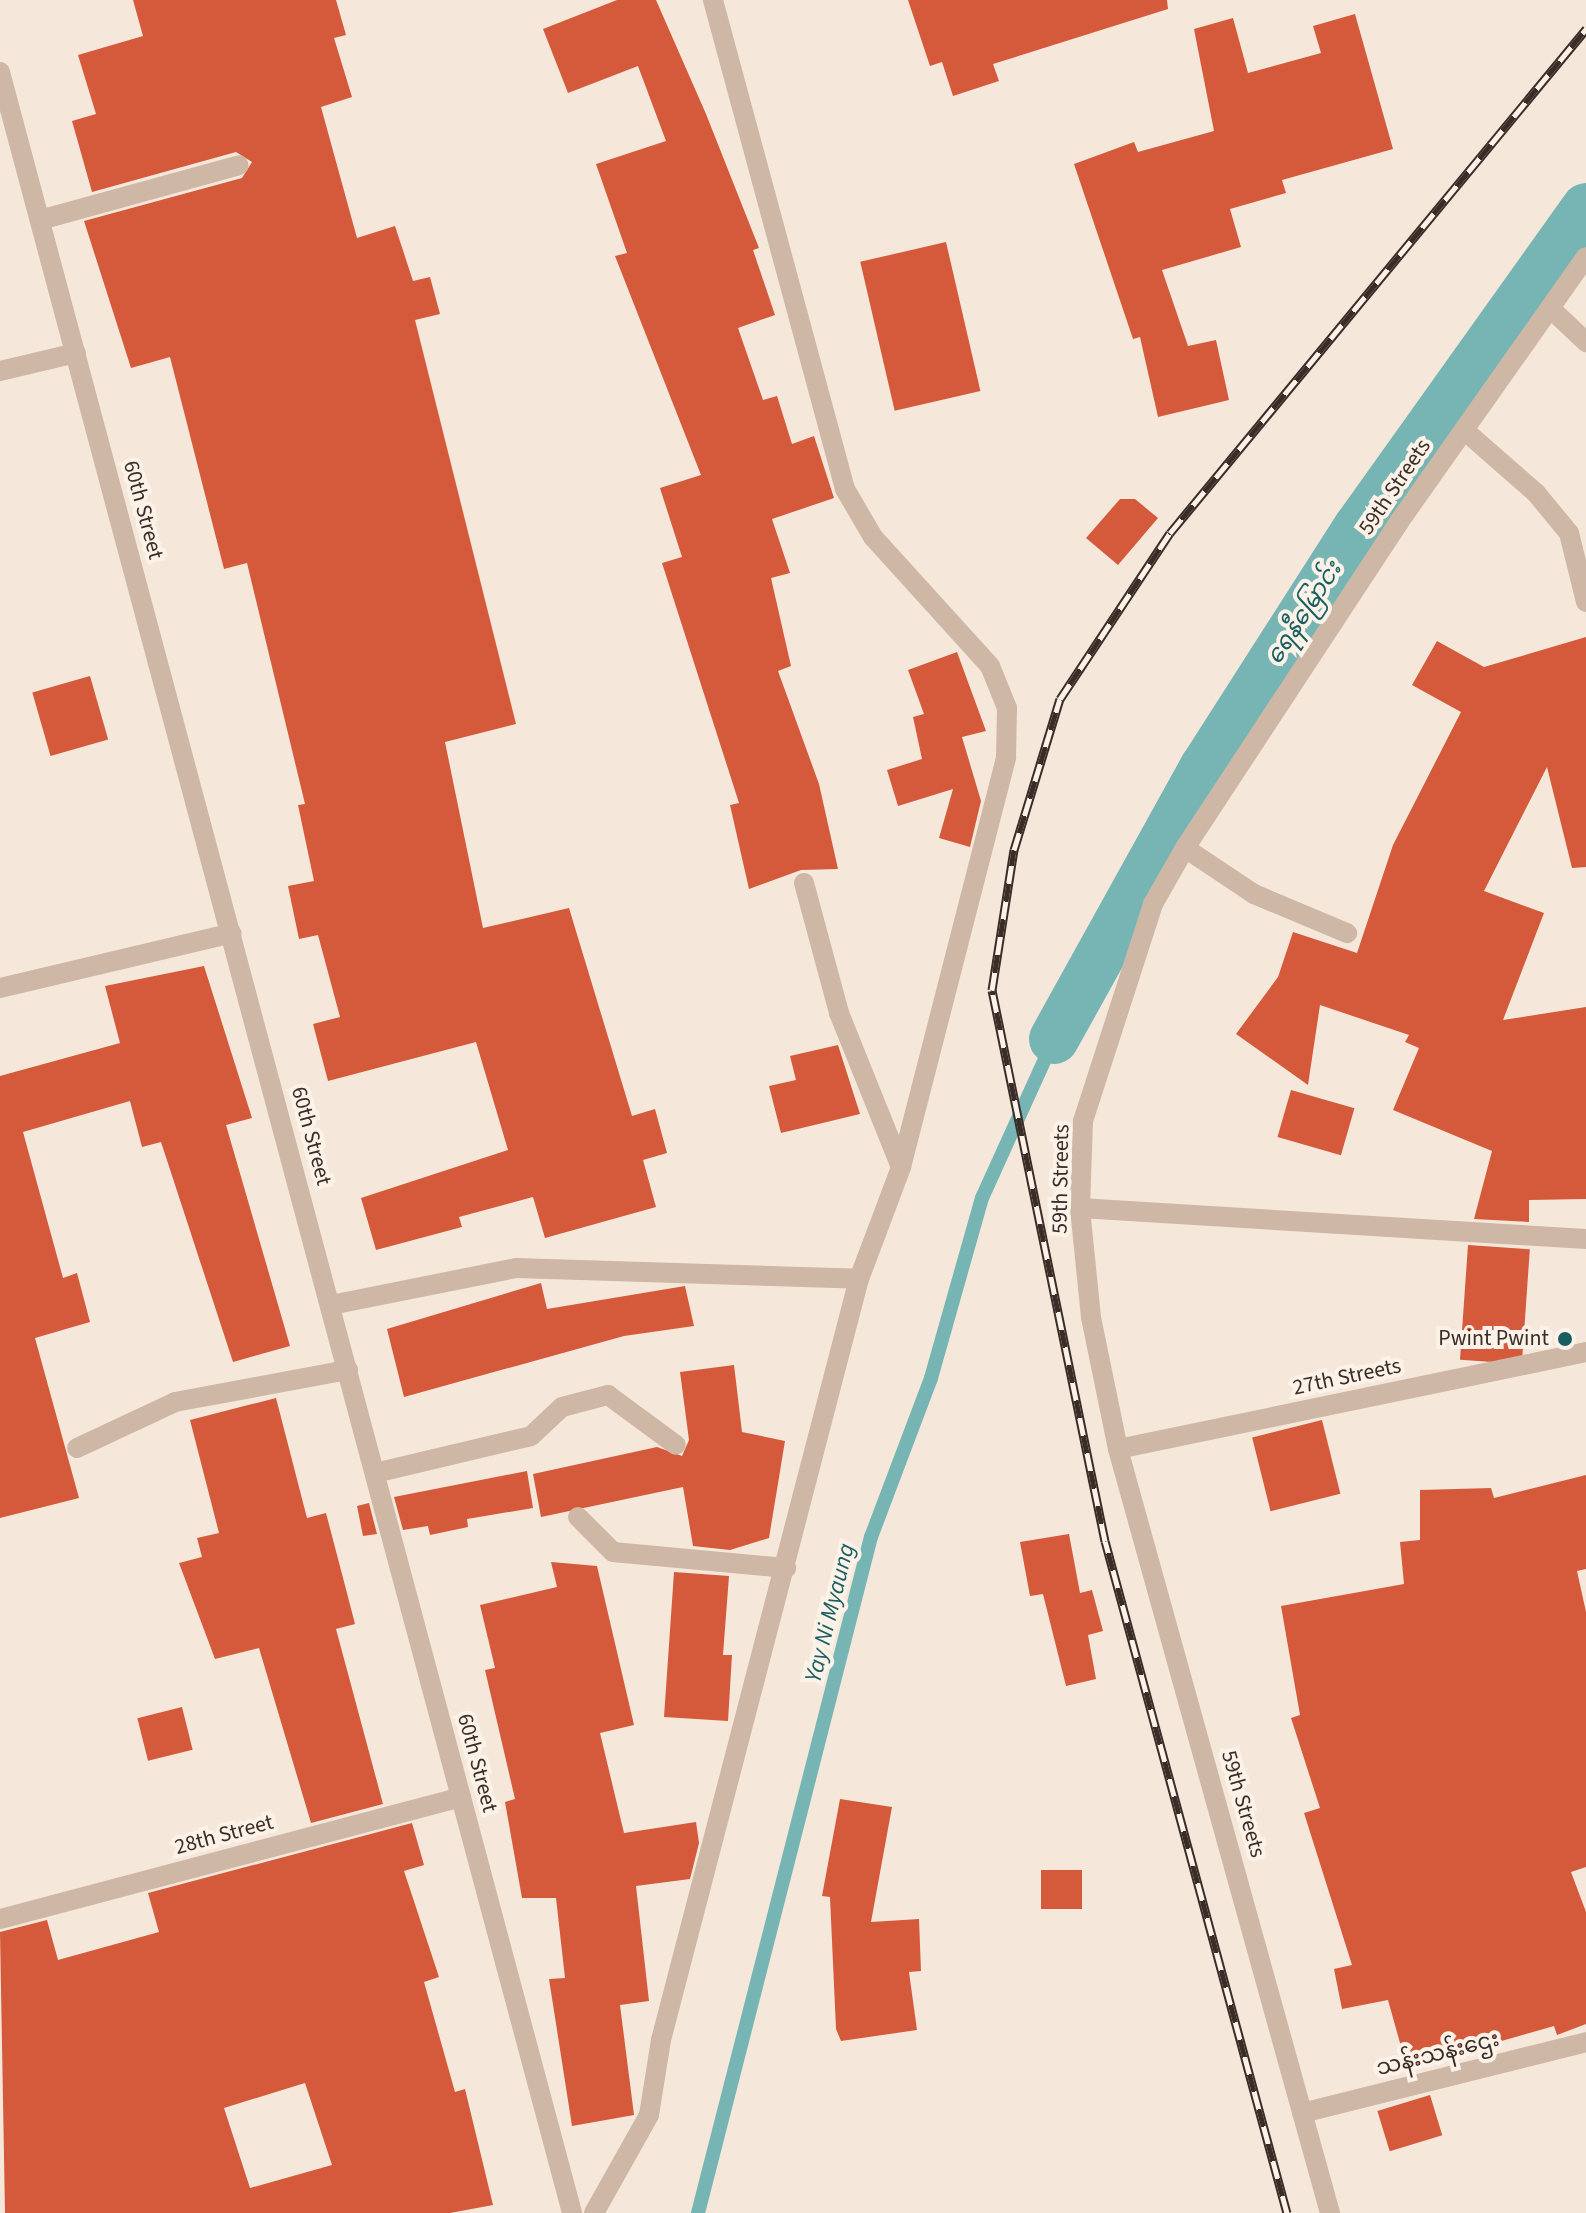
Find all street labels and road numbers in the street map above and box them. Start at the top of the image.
street label: 59th Streets [1353,434,1437,540]
street label: 60th Street [117,458,169,562]
street label: 60th Street [285,1084,337,1188]
street label: 59th Streets [1047,1124,1075,1234]
street label: 27th Streets [1291,1353,1403,1401]
street label: 60th Street [451,1711,503,1815]
street label: 59th Streets [1215,1748,1271,1860]
street label: 28th Street [172,1809,276,1861]
street label: သန်းသန်းဌေး [1374,2026,1502,2082]

